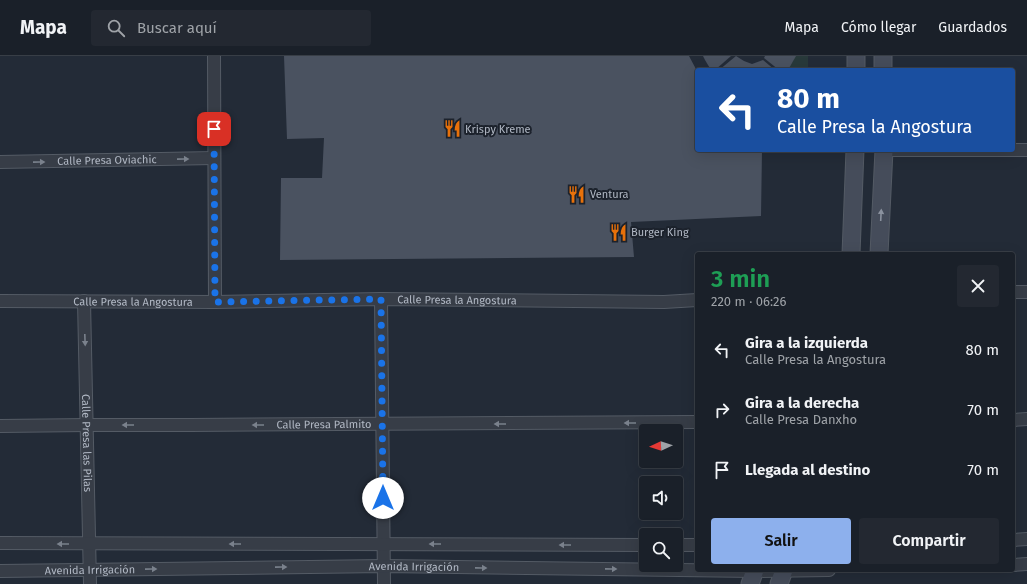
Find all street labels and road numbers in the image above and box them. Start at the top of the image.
street label: Calle Presa Oviachic [57,153,157,168]
street label: Calle Presa la Angostura [397,293,517,307]
street label: Calle Presa la Angostura [73,295,193,309]
street label: Calle Presa las Pilas [79,394,94,492]
street label: Calle Presa Palmito [276,418,372,431]
street label: Avenida Irrigación [369,560,459,574]
street label: Avenida Irrigación [45,563,135,577]

